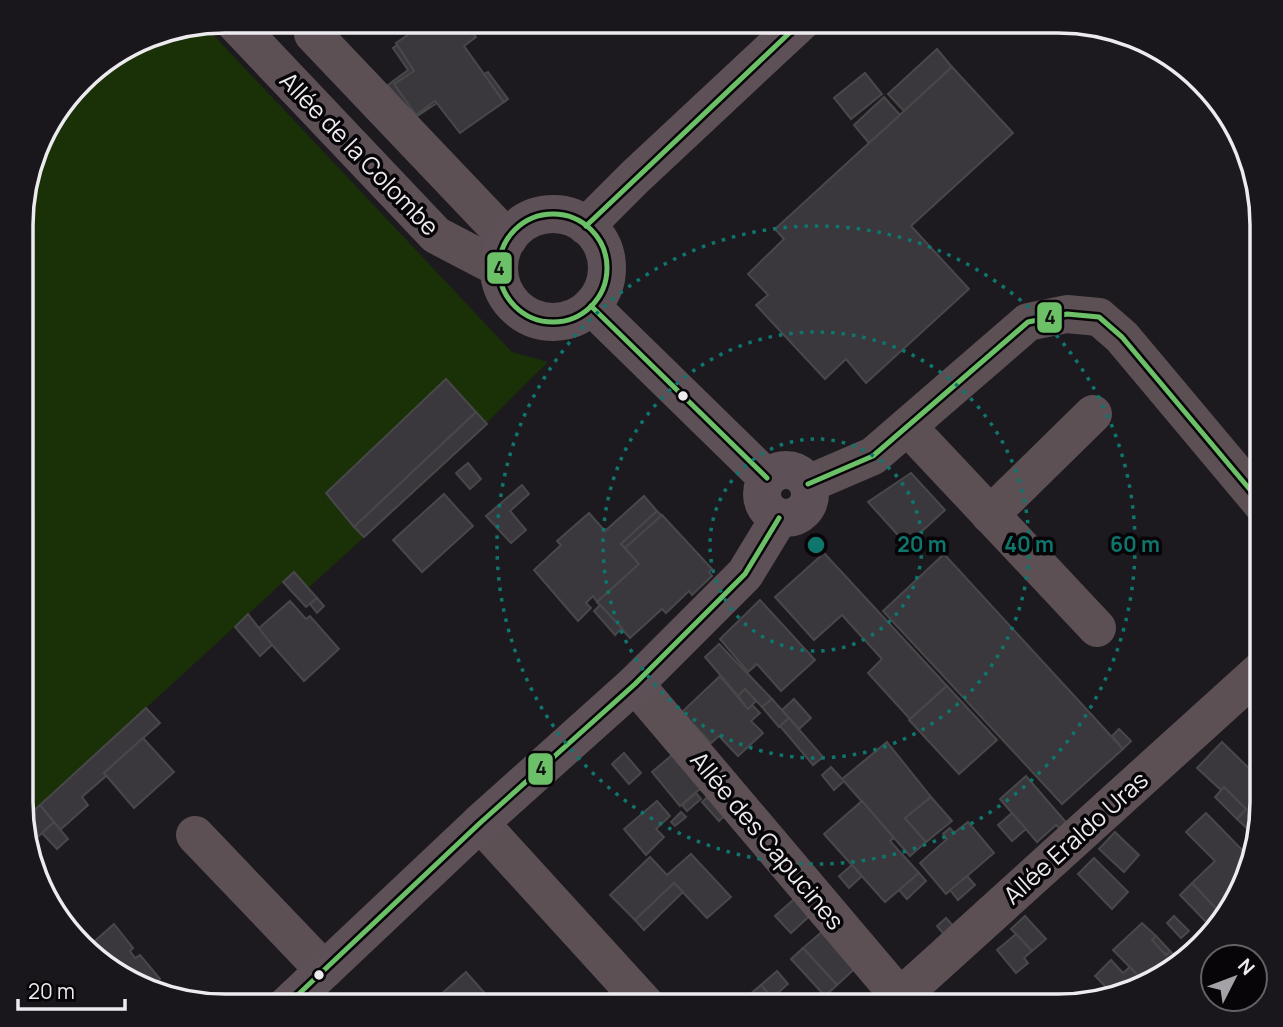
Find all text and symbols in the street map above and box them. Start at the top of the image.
street label: Allée de la Colombe [273,64,447,242]
line badge: 4 [486,251,513,285]
text: 4 [493,255,505,281]
line badge: 4 [1036,301,1063,334]
text: 4 [1044,304,1056,330]
unlabelled marker [676,389,690,403]
text: 20 m [897,530,947,558]
text: 40 m [1004,530,1054,558]
text: 60 m [1110,530,1160,558]
centre of rings [804,533,828,557]
street label: Allée des Capucines [684,744,852,936]
line badge: 4 [527,752,554,786]
text: 4 [535,755,547,781]
street label: Allée Eraldo Uras [996,763,1154,911]
north arrow [1199,943,1269,1013]
text: N [1232,953,1261,980]
scale bar [18,968,124,1012]
unlabelled marker [312,968,326,982]
text: 20 m [28,977,75,1005]

